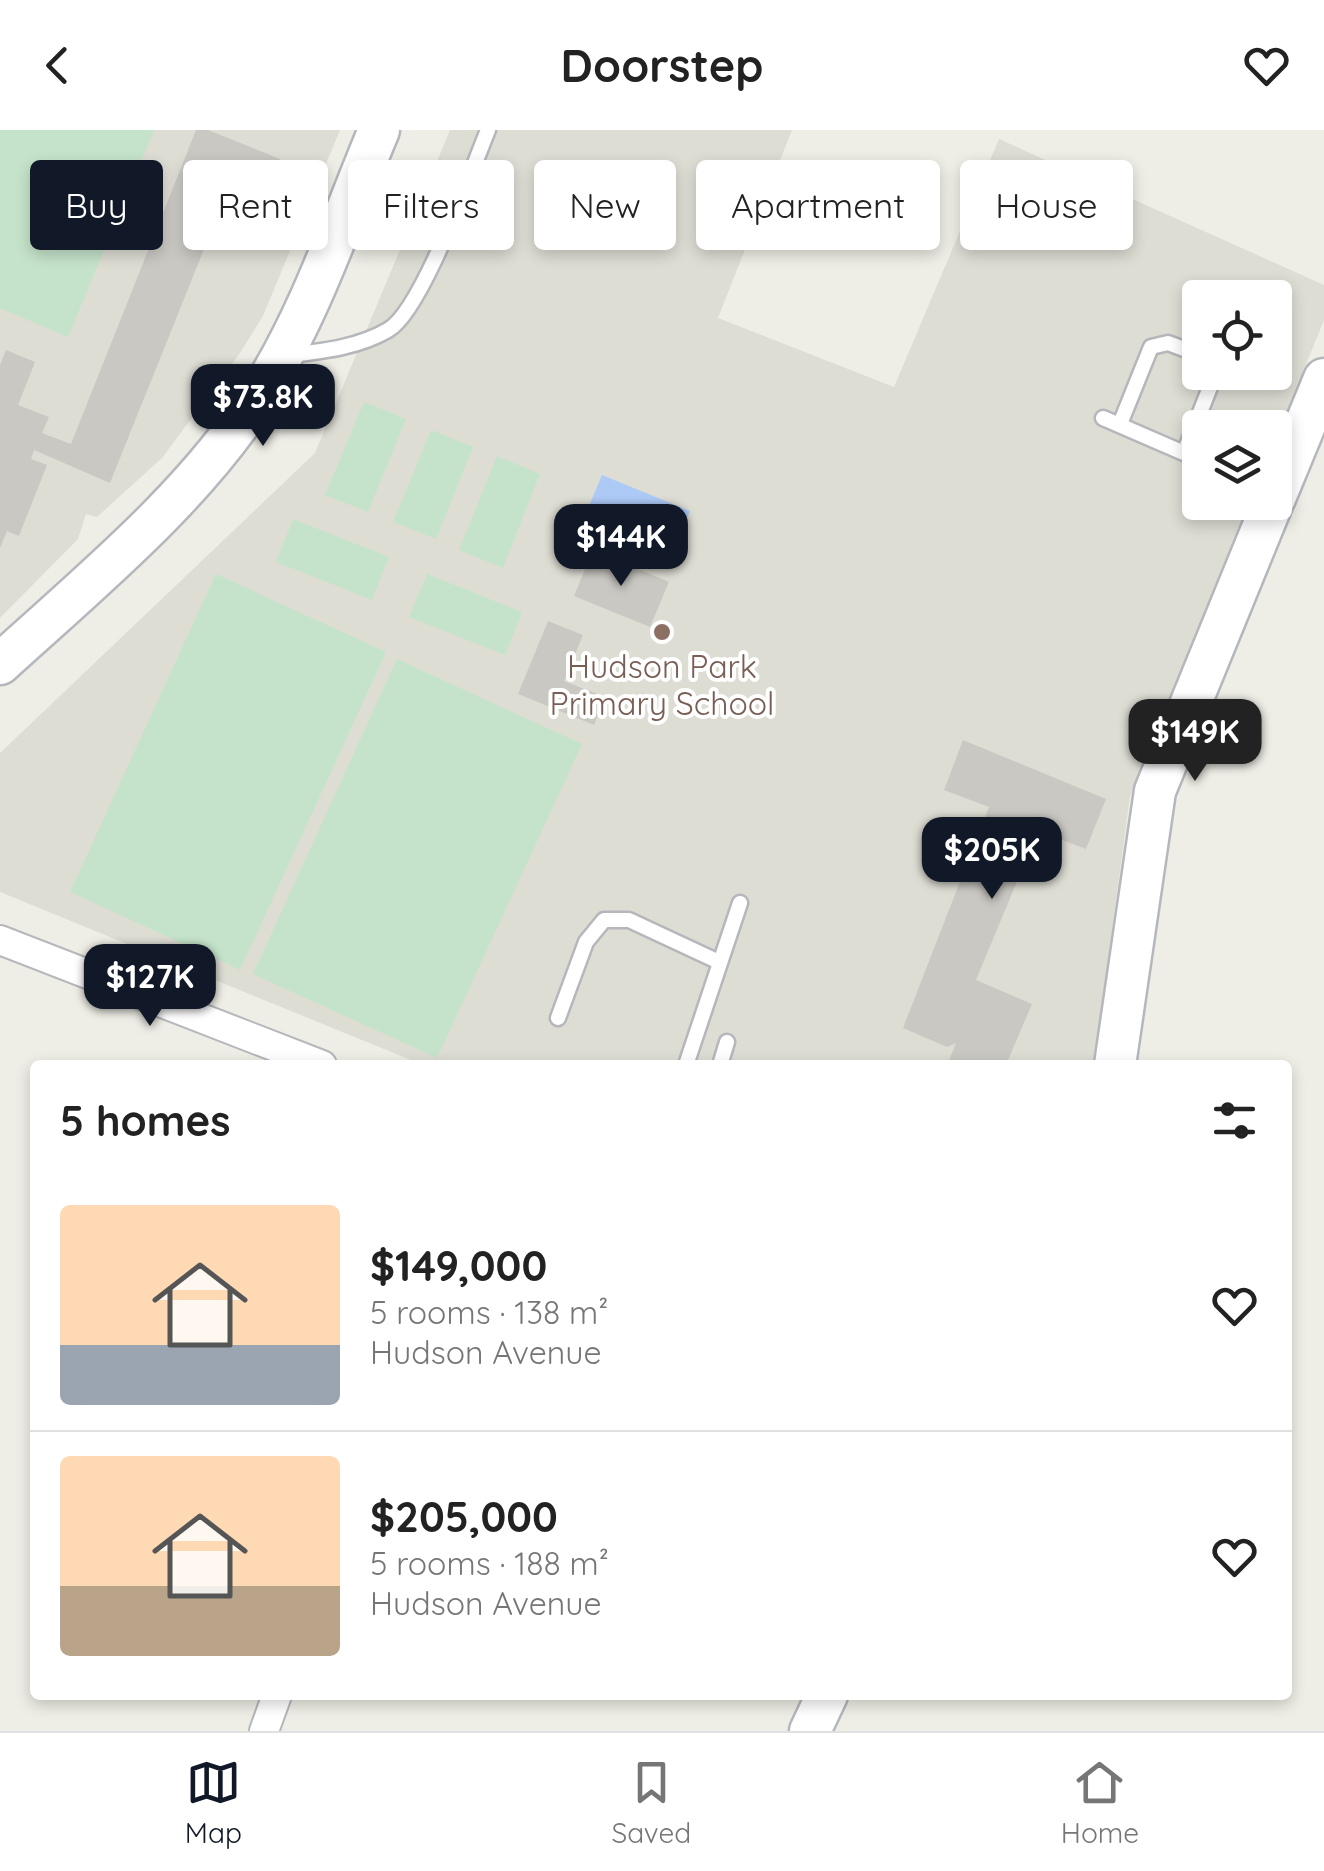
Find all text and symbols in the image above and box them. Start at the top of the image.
text: Doorstep [561,37,763,93]
icon: back [30,38,85,93]
icon: heart [1239,38,1294,93]
chip: Buy [30,160,163,250]
chip: Rent [183,160,328,250]
chip: Filters [348,160,514,250]
chip: New [534,160,676,250]
chip: Apartment [696,160,940,250]
chip: House [960,160,1133,250]
map controls [1182,280,1292,520]
button: locate [1182,280,1292,390]
pin: $73.8K [182,364,344,449]
text: $73.8K [213,376,313,416]
button: layers [1182,410,1292,520]
pin: $144K [551,504,691,589]
text: $144K [576,516,666,556]
marker: Hudson Park Primary School [651,621,673,643]
place label: Hudson Park Primary School [550,646,774,723]
pin: $149K [1125,699,1265,784]
text: $149K [1151,711,1239,751]
pin: $205K [922,817,1062,902]
text: $205K [944,829,1040,869]
pin: $127K [80,944,220,1029]
text: $127K [106,956,194,996]
icon: filters [1207,1093,1262,1148]
text: 5 homes [60,1094,231,1147]
text: $149,000 [370,1239,547,1292]
icon: home [140,1245,260,1365]
icon: heart [1207,1278,1262,1333]
text: 5 rooms · 138 m² [370,1292,608,1332]
text: Hudson Avenue [370,1332,602,1372]
text: $205,000 [370,1490,558,1543]
icon: home [140,1496,260,1616]
icon: heart [1207,1529,1262,1584]
text: 5 rooms · 188 m² [370,1543,609,1583]
text: Hudson Avenue [370,1583,602,1623]
tab: Map [185,1755,242,1850]
tab: Saved [611,1755,691,1850]
tab: Home [1061,1755,1139,1850]

